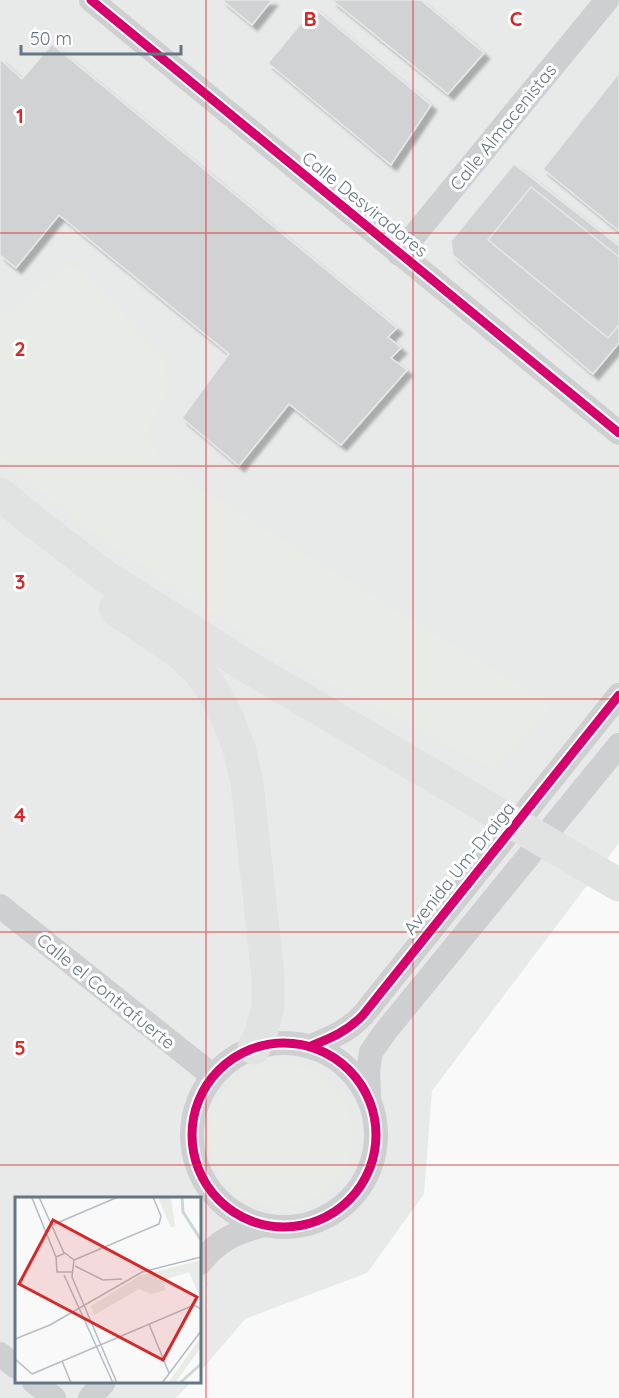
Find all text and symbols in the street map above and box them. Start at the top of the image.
text: B [303,6,317,31]
text: C [510,6,523,31]
scale bar [21,18,182,56]
text: 50 m [30,27,72,50]
street label: Calle Almacenistas [445,59,561,195]
text: 1 [16,103,24,128]
street label: Calle Desviradores [297,146,433,262]
text: 2 [14,336,26,361]
text: 3 [15,569,25,594]
street label: Avenida Um-Draiga [398,797,520,939]
text: 4 [14,802,26,827]
street label: Calle el Contrafuerte [32,928,180,1054]
text: 5 [14,1035,26,1060]
inset map [15,1197,201,1383]

